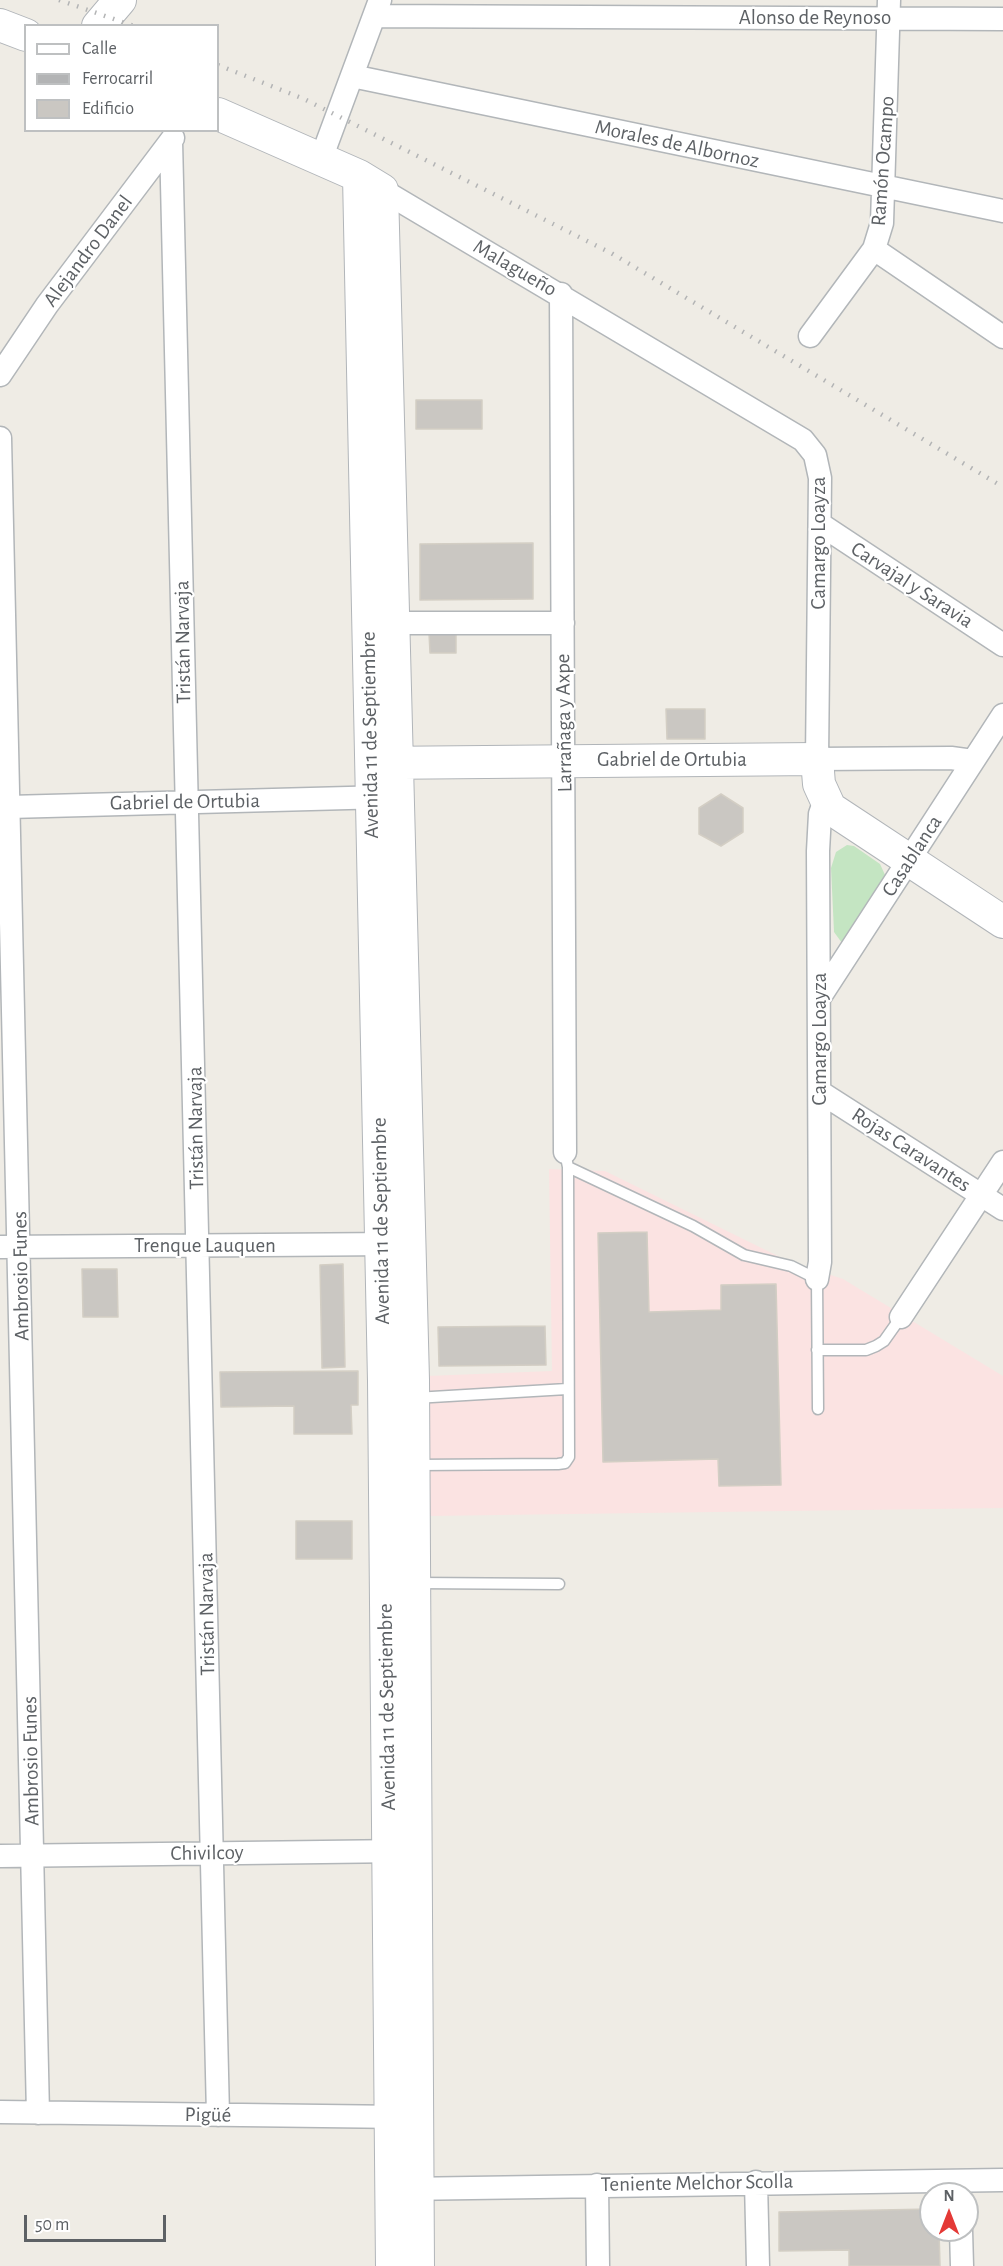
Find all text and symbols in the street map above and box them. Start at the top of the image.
street label: Alonso de Reynoso [739,5,891,31]
legend [24,24,219,132]
text: Calle [82,40,117,58]
text: Ferrocarril [82,70,153,88]
street label: Ramón Ocampo [866,95,900,227]
text: Edificio [82,100,134,118]
street label: Morales de Albornoz [593,114,761,174]
street label: Alejandro Danel [38,190,138,312]
street label: Malagueño [469,234,561,302]
street label: Camargo Loayza [806,477,832,609]
street label: Carvajal y Saravia [846,536,978,634]
street label: Tristán Narvaja [169,580,197,704]
street label: Avenida 11 de Septiembre [356,631,384,839]
street label: Larrañaga y Axpe [550,653,578,793]
street label: Gabriel de Ortubia [597,747,747,773]
street label: Gabriel de Ortubia [110,788,260,816]
street label: Casablanca [876,811,948,901]
street label: Camargo Loayza [807,973,833,1105]
street label: Tristán Narvaja [182,1066,210,1190]
street label: Rojas Caravantes [847,1102,975,1198]
street label: Avenida 11 de Septiembre [367,1117,395,1325]
street label: Ambrosio Funes [7,1211,35,1341]
street label: Trenque Lauquen [134,1233,276,1259]
street label: Tristán Narvaja [193,1552,221,1676]
street label: Avenida 11 de Septiembre [373,1603,401,1811]
street label: Ambrosio Funes [17,1696,45,1826]
street label: Chivilcoy [170,1840,244,1866]
street label: Pigüé [184,2102,232,2128]
street label: Teniente Melchor Scolla [600,2169,794,2197]
north arrow [919,2182,979,2242]
text: N [943,2188,955,2204]
scale bar [27,2203,170,2241]
text: 50 m [35,2216,69,2234]

